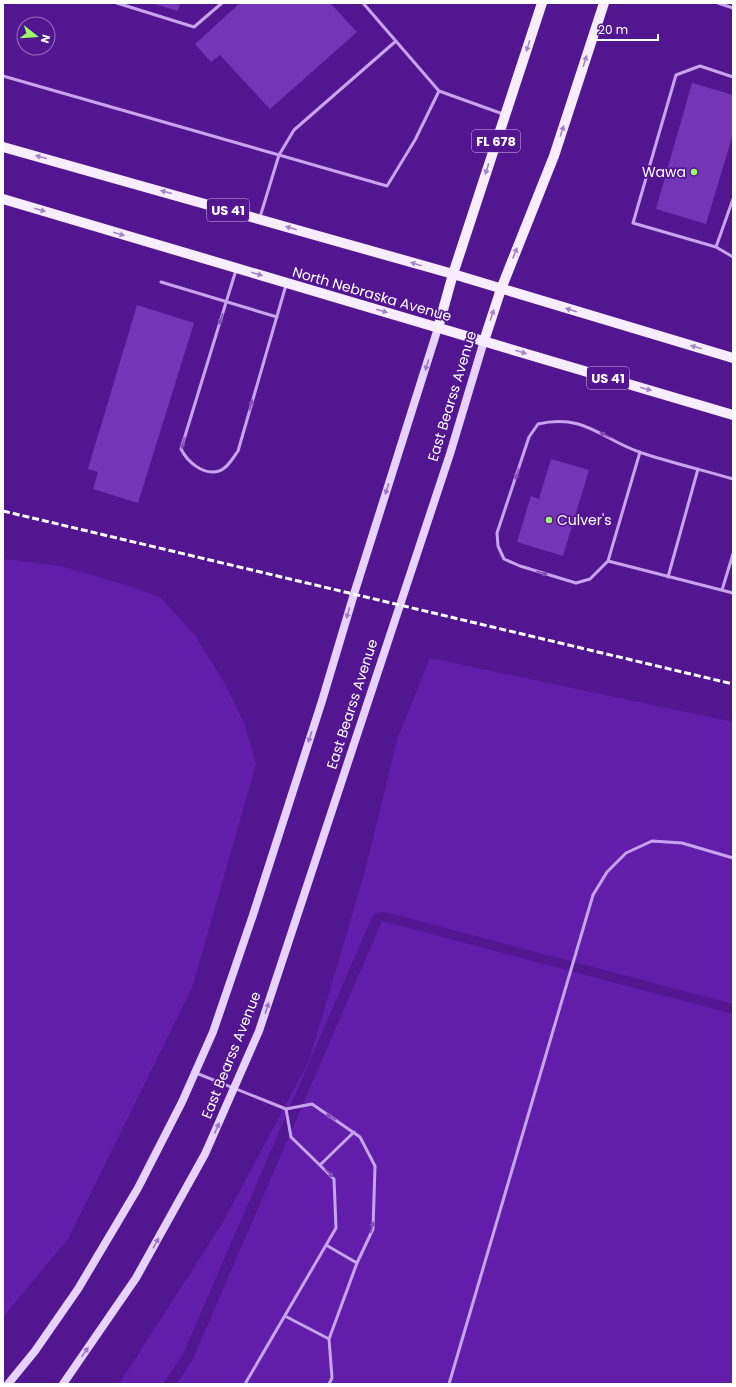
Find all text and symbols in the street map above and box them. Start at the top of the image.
north arrow [16,16,56,56]
scale bar [592,16,658,42]
text: 20 m [598,21,628,38]
text: N [37,33,54,45]
one-way arrow [525,40,531,52]
one-way arrow [582,55,588,67]
one-way arrow [559,125,565,137]
road number: FL 678 [472,130,520,152]
one-way arrow [34,154,46,160]
place label: Wawa [642,162,686,182]
one-way arrow [484,164,490,176]
marker: Wawa [689,167,699,177]
one-way arrow [160,189,172,195]
road number: US 41 [207,199,249,221]
one-way arrow [35,207,47,213]
one-way arrow [285,225,297,231]
one-way arrow [113,231,125,237]
one-way arrow [513,246,519,258]
one-way arrow [410,261,422,267]
street label: North Nebraska Avenue [290,262,454,326]
one-way arrow [251,271,263,277]
one-way arrow [565,307,577,313]
one-way arrow [376,308,388,314]
one-way arrow [489,309,495,321]
one-way arrow [218,313,224,325]
street label: East Bearss Avenue [423,328,481,464]
one-way arrow [689,344,701,350]
one-way arrow [515,349,527,355]
one-way arrow [424,360,430,372]
road number: US 41 [587,367,629,389]
one-way arrow [640,386,652,392]
one-way arrow [248,398,254,410]
one-way arrow [599,432,610,438]
one-way arrow [180,437,186,449]
one-way arrow [514,469,520,481]
one-way arrow [384,483,390,495]
place label: Culver's [557,510,612,530]
marker: Culver's [544,515,554,525]
one-way arrow [536,570,548,576]
one-way arrow [345,607,351,619]
street label: East Bearss Avenue [322,636,383,772]
one-way arrow [307,732,313,744]
street label: East Bearss Avenue [196,988,266,1122]
one-way arrow [264,1002,270,1014]
one-way arrow [326,1113,336,1121]
one-way arrow [214,1123,220,1134]
one-way arrow [324,1168,333,1178]
one-way arrow [370,1221,376,1234]
one-way arrow [152,1237,159,1249]
one-way arrow [81,1347,89,1357]

